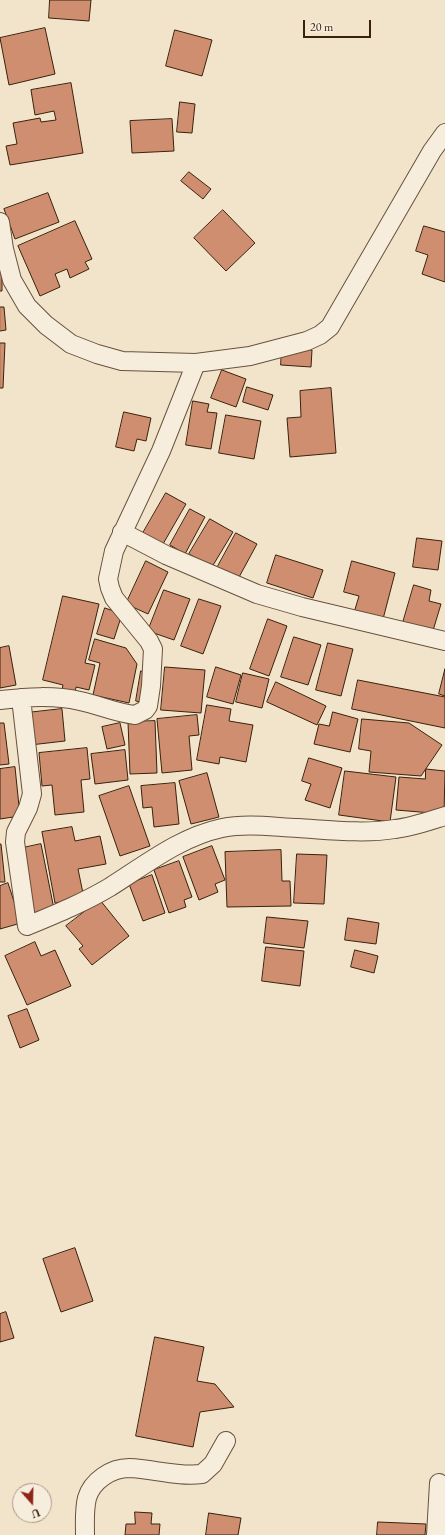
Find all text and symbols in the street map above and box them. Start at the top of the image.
scale bar [305,12,373,38]
text: 20 m [310,19,333,35]
north arrow [12,1483,52,1523]
text: U [30,1505,42,1521]

